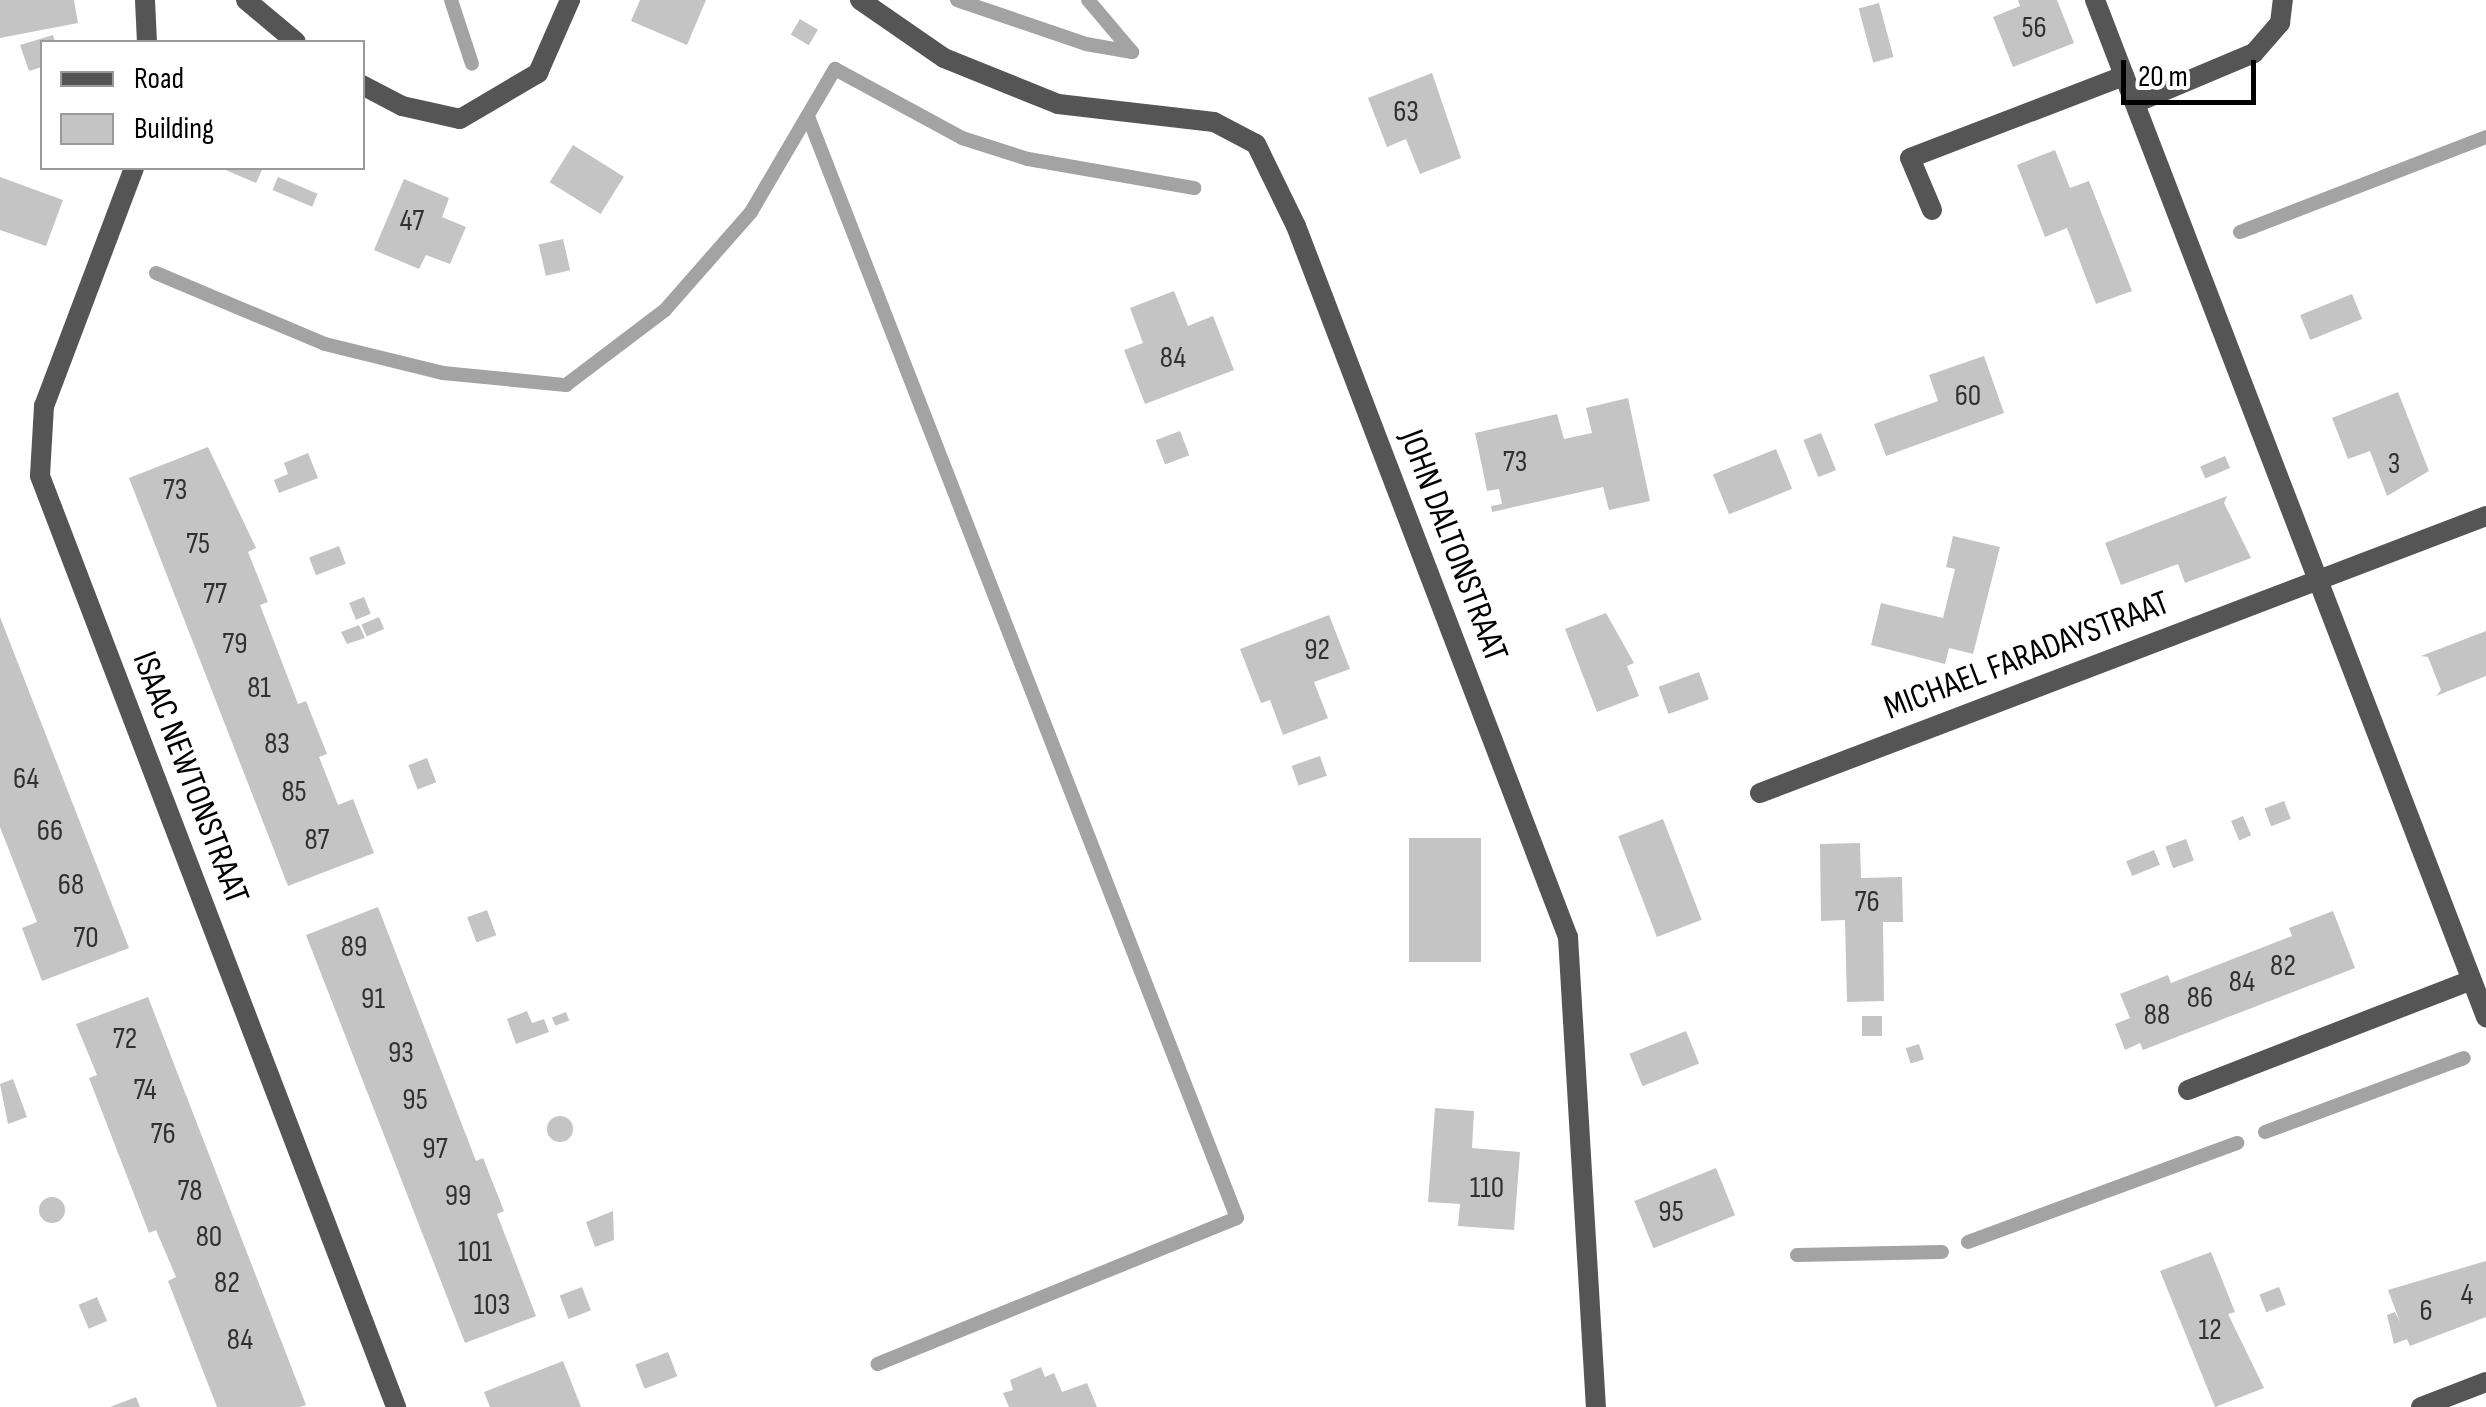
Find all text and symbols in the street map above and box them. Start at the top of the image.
house number: 56 [2021,10,2047,46]
legend [40,40,365,170]
scale bar [2126,40,2261,102]
text: 20 m [2138,59,2188,95]
text: Road [134,61,184,97]
house number: 63 [1393,94,1419,130]
text: Building [134,111,214,147]
house number: 47 [400,203,424,239]
house number: 84 [1160,340,1186,376]
house number: 60 [1955,378,1981,414]
street label: JOHN DALTONSTRAAT [1390,424,1516,668]
house number: 73 [1503,444,1527,480]
house number: 3 [2388,446,2400,482]
house number: 73 [163,472,187,508]
house number: 75 [186,526,210,562]
house number: 77 [203,576,227,612]
street label: MICHAEL FARADAYSTRAAT [1878,582,2176,730]
house number: 79 [222,626,248,662]
house number: 92 [1304,632,1330,668]
street label: ISAAC NEWTONSTRAAT [123,646,257,910]
house number: 81 [247,670,271,706]
house number: 83 [264,726,290,762]
house number: 64 [13,761,39,797]
house number: 85 [281,774,307,810]
house number: 66 [37,813,63,849]
house number: 87 [304,822,330,858]
house number: 68 [58,867,84,903]
house number: 76 [1854,884,1880,920]
house number: 70 [73,920,99,956]
house number: 89 [341,929,367,965]
house number: 82 [2270,948,2296,984]
house number: 84 [2229,964,2255,1000]
house number: 86 [2187,980,2213,1016]
house number: 91 [361,981,385,1017]
house number: 88 [2144,997,2170,1033]
house number: 72 [113,1021,137,1057]
house number: 93 [388,1035,414,1071]
house number: 74 [134,1072,156,1108]
house number: 95 [402,1082,428,1118]
house number: 76 [150,1116,176,1152]
house number: 97 [422,1131,448,1167]
house number: 110 [1470,1170,1504,1206]
house number: 78 [177,1173,203,1209]
house number: 99 [445,1178,471,1214]
house number: 95 [1658,1194,1684,1230]
house number: 80 [196,1219,222,1255]
house number: 101 [458,1234,492,1270]
house number: 82 [214,1265,240,1301]
house number: 4 [2461,1277,2473,1313]
house number: 103 [474,1287,510,1323]
house number: 6 [2419,1293,2433,1329]
house number: 12 [2198,1312,2222,1348]
house number: 84 [227,1322,253,1358]

